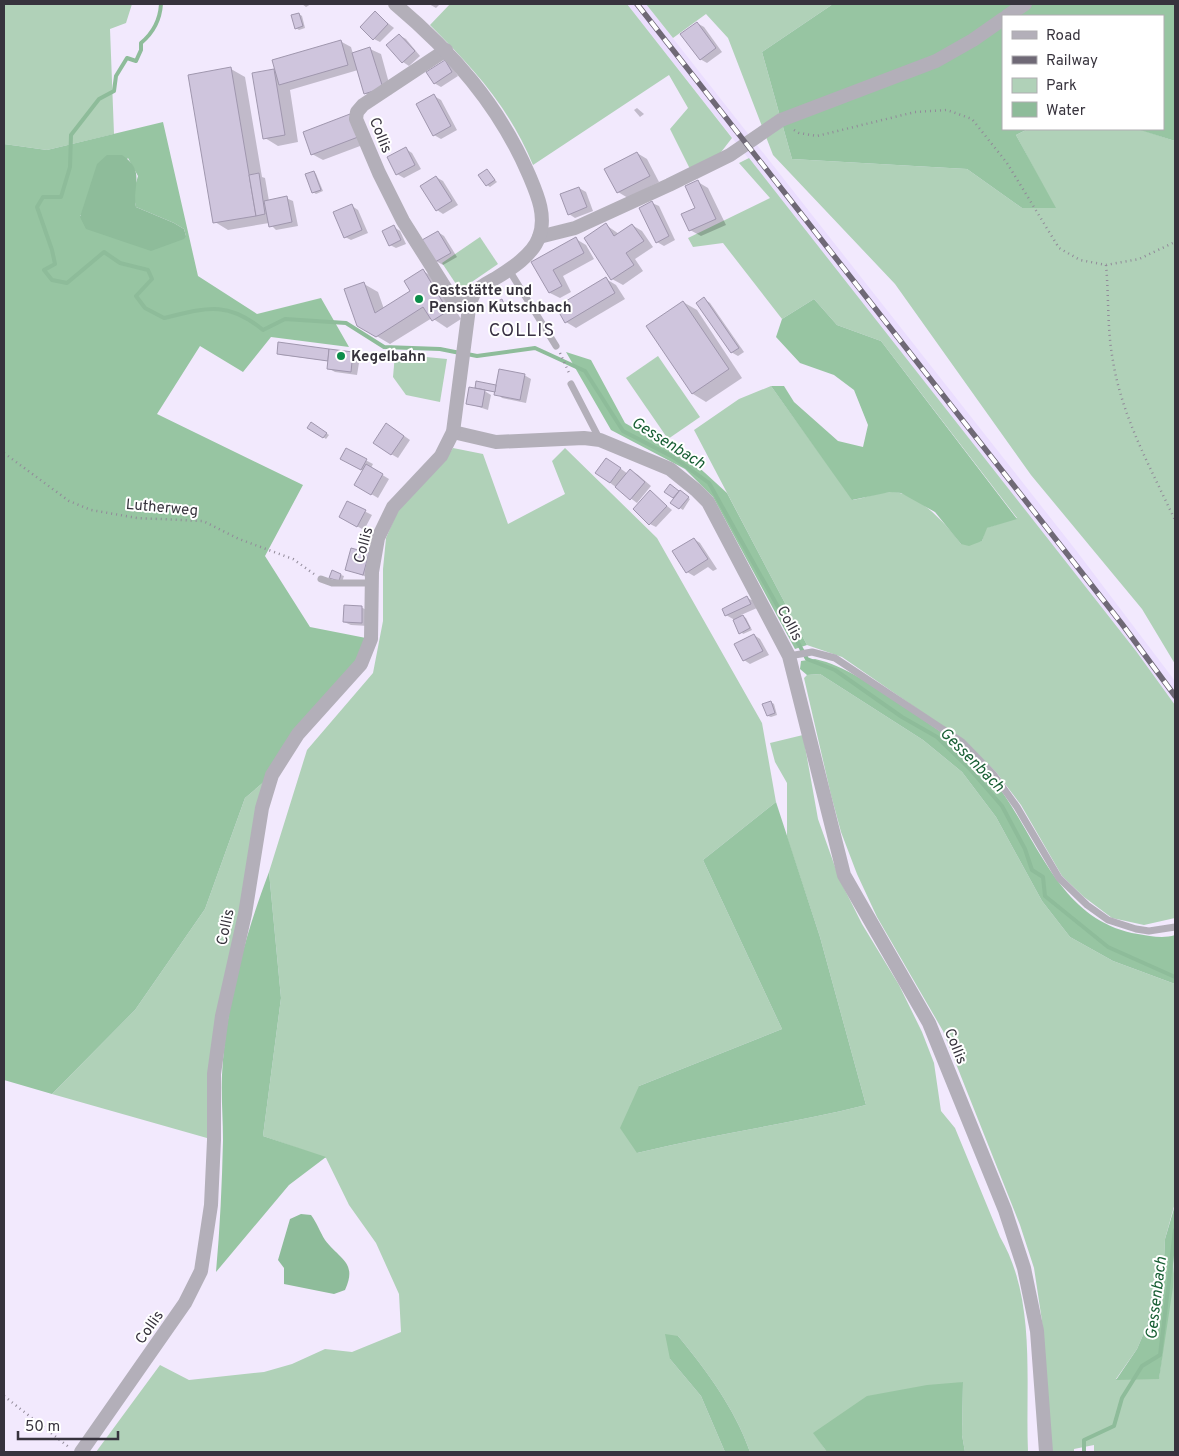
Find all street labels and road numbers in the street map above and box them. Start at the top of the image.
street label: Collis [364,115,395,156]
street label: Lutherweg [125,496,199,521]
street label: Collis [351,525,378,566]
street label: Collis [772,603,806,644]
street label: Collis [213,907,240,947]
street label: Collis [939,1026,970,1067]
street label: Collis [132,1307,169,1348]

